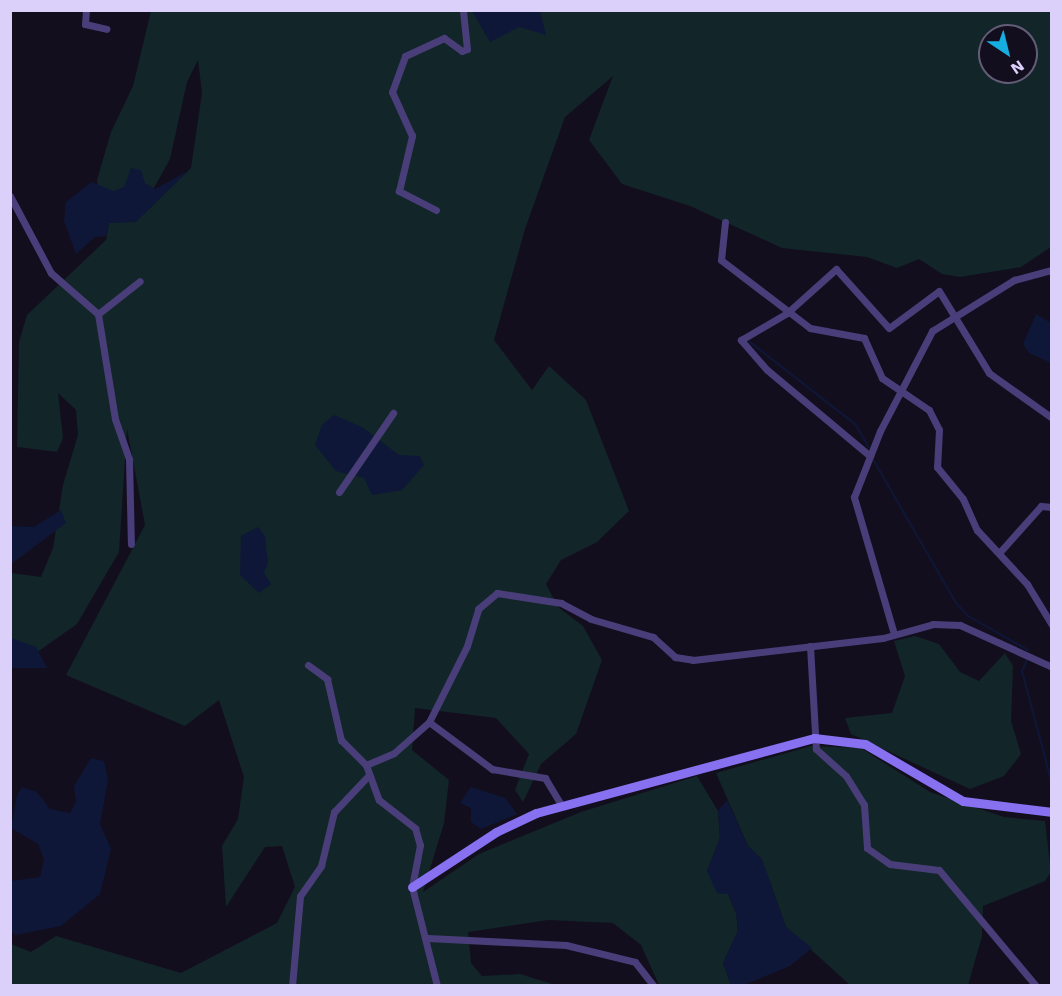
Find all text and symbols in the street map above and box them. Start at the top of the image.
north arrow [978,24,1038,84]
text: N [1007,56,1028,79]

